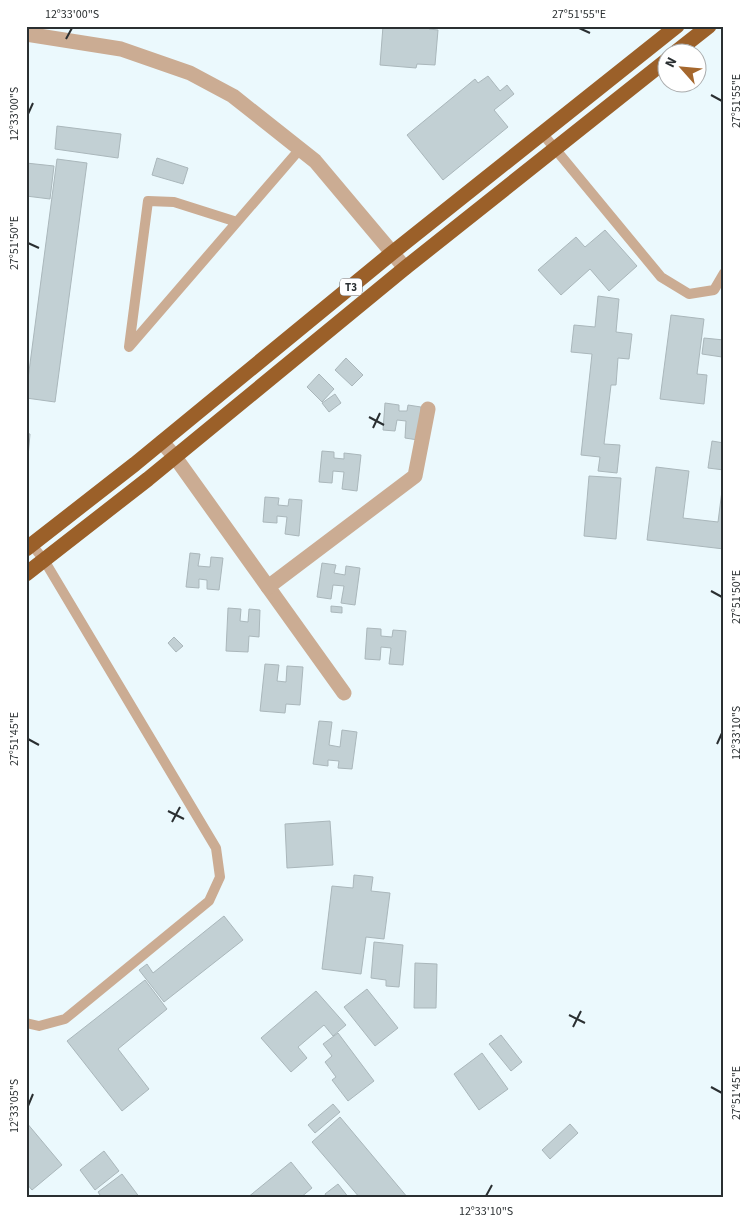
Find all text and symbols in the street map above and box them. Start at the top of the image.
text: 12°33'00"S [45,6,99,23]
text: 27°51'55"E [552,6,606,23]
north arrow [658,42,708,92]
text: N [660,54,682,71]
text: 27°51'55"E [728,74,745,128]
text: 12°33'00"S [6,87,23,141]
text: 27°51'50"E [6,216,23,270]
road number: T3 [340,278,362,296]
text: 27°51'50"E [728,570,745,624]
text: 12°33'10"S [728,706,745,760]
text: 27°51'45"E [6,712,23,766]
text: 27°51'45"E [728,1066,745,1120]
text: 12°33'05"S [6,1079,23,1133]
text: 12°33'10"S [459,1203,513,1220]

